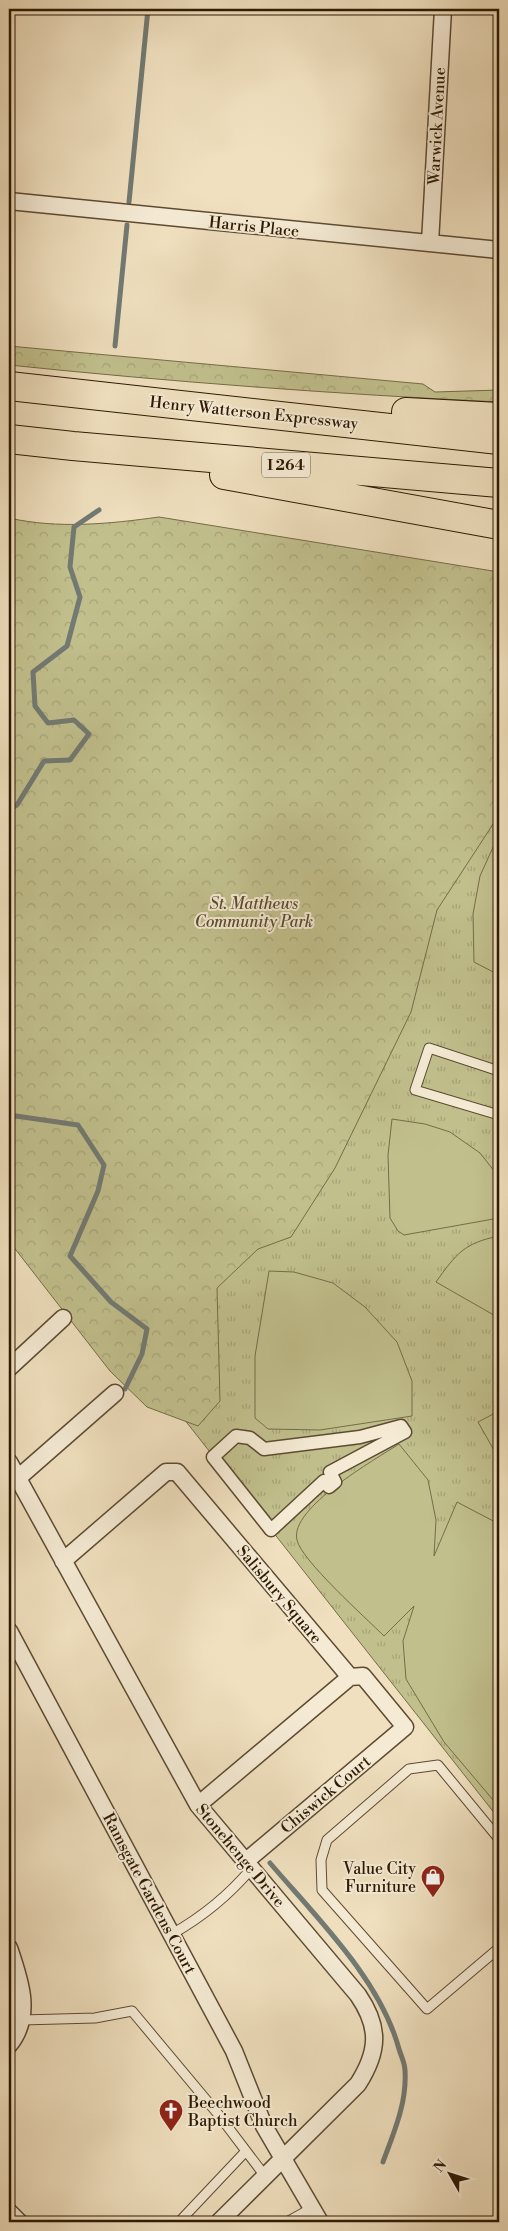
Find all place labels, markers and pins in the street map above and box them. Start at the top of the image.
place label: Value City Furniture [342,1859,416,1897]
shop icon: Value City Furniture [420,1864,446,1898]
place label: Beechwood Baptist Church [187,2093,298,2131]
church icon: Beechwood Baptist Church [158,2098,184,2132]

